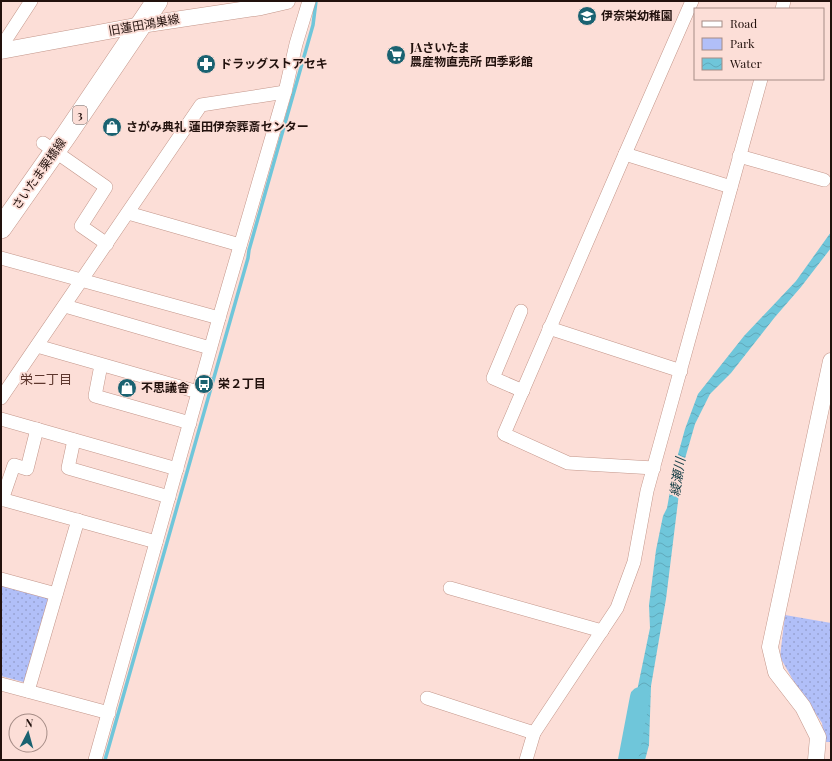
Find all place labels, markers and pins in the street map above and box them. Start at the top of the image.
school or university icon: 伊奈栄幼稚園 [576,5,598,27]
place label: 伊奈栄幼稚園 [601,7,673,23]
place label: JAさいたま 農産物直売所 四季彩館 [409,39,533,69]
supermarket icon: JAさいたま 農産物直売所 四季彩館 [385,44,407,66]
pharmacy icon: ドラッグストアセキ [195,53,217,75]
place label: ドラッグストアセキ [220,55,328,71]
shop icon: さがみ典礼 蓮田伊奈葬斎センター [101,116,123,138]
place label: さがみ典礼 蓮田伊奈葬斎センター [126,118,309,134]
bus stop icon: 栄２丁目 [193,373,215,395]
place label: 栄２丁目 [218,375,266,391]
shop icon: 不思議舎 [116,377,138,399]
place label: 不思議舎 [141,379,189,395]

